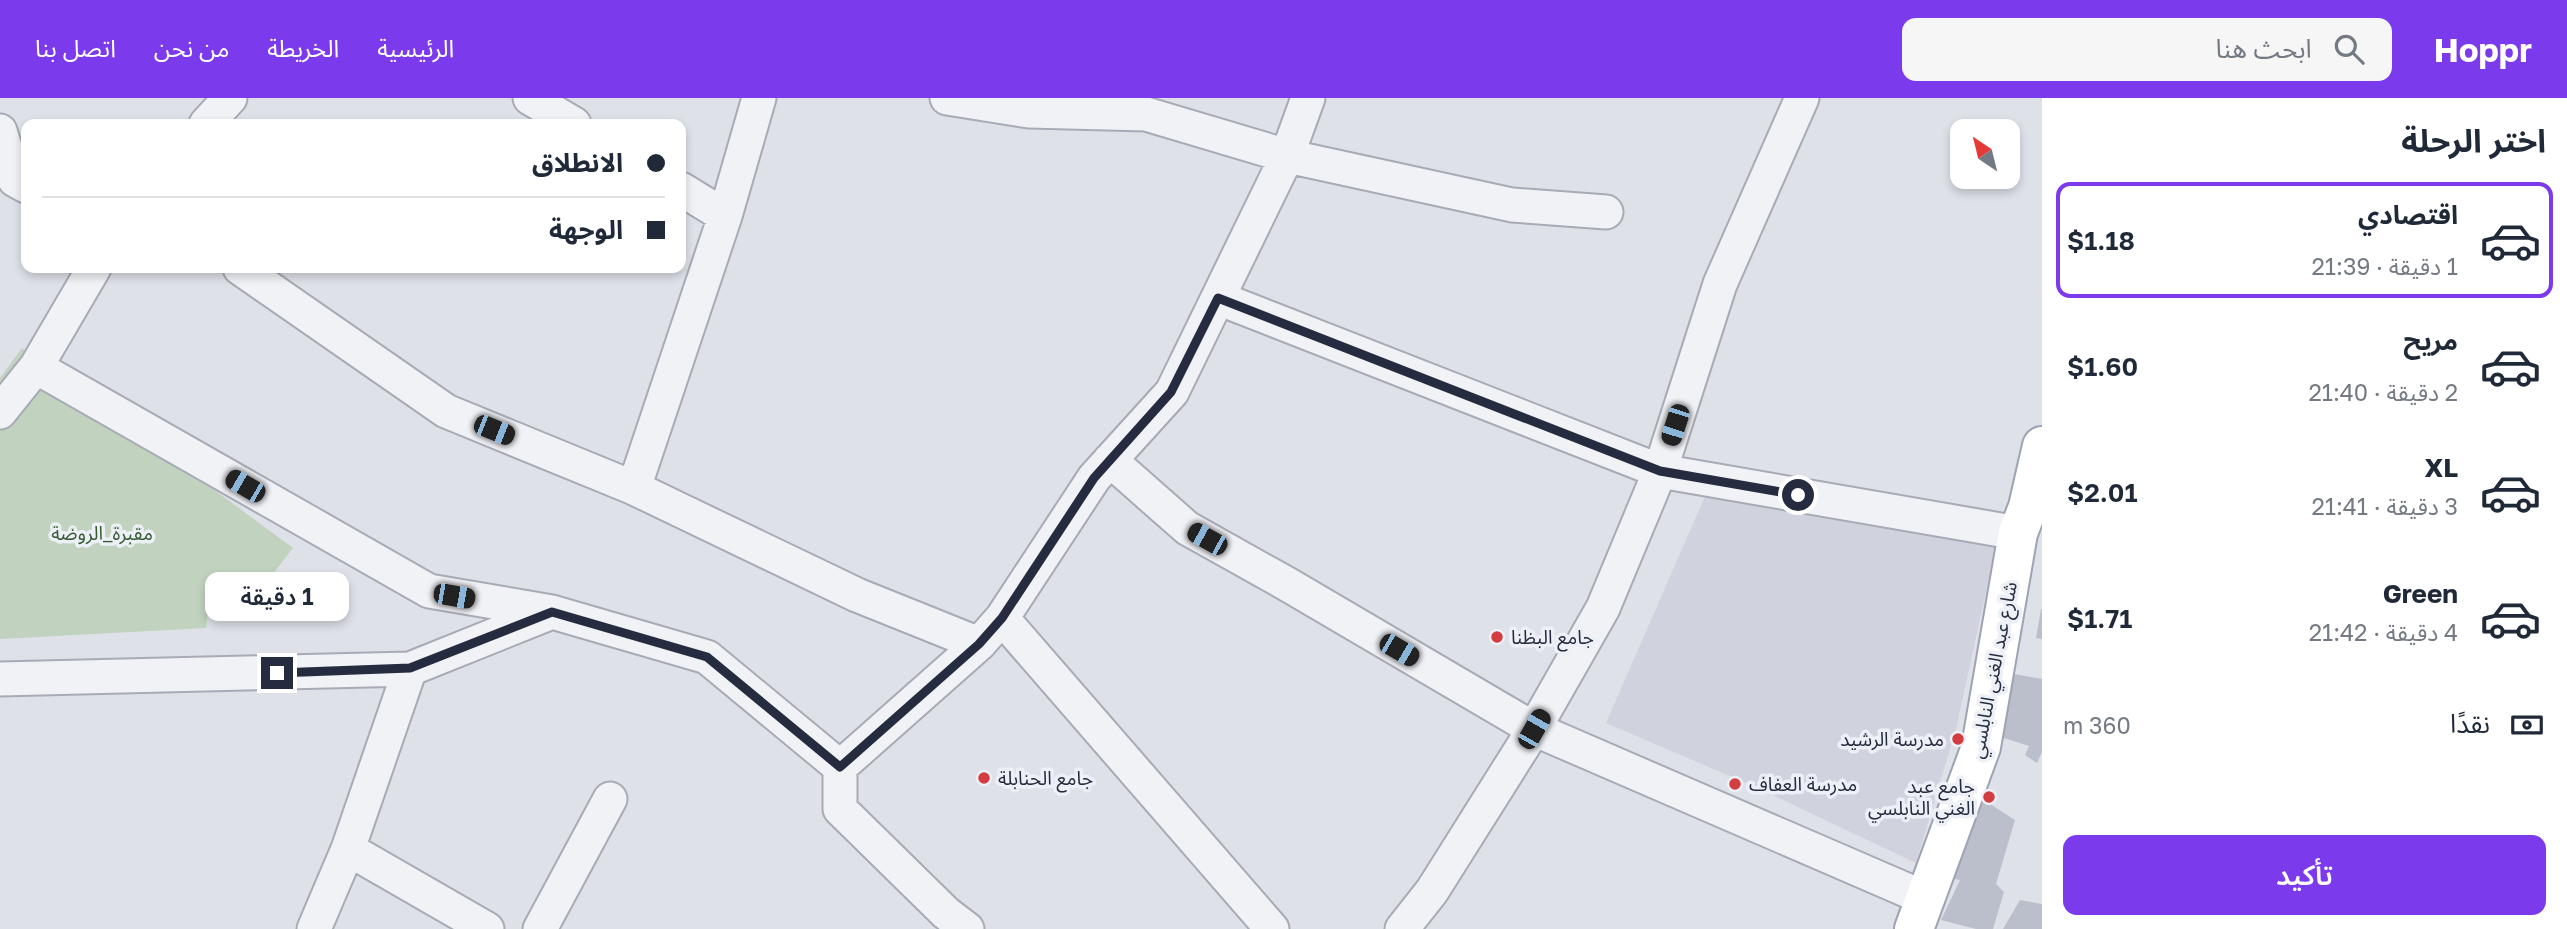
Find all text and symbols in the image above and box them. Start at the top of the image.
search box [1902,18,2392,81]
icon: search [2330,30,2368,68]
text: Hoppr [2434,30,2532,69]
text: اتصل بنا [35,33,116,62]
text: من نحن [154,33,229,62]
text: الخريطة [267,33,339,62]
text: الرئيسية [377,33,454,62]
text: ابحث هنا [2216,33,2312,64]
north arrow [1950,119,2020,189]
map controls [1950,119,2020,189]
text: اختر الرحلة [2401,121,2546,159]
text: الانطلاق [532,147,623,178]
text: اقتصادي [2358,199,2458,230]
icon: car [2479,209,2542,272]
text: الوجهة [549,214,623,245]
text: $1.18 [2067,225,2135,256]
text: 1 دقيقة · 21:39 [2312,252,2458,280]
text: مريح [2403,325,2458,356]
icon: car [2479,335,2542,398]
text: $1.60 [2067,351,2138,382]
text: 2 دقيقة · 21:40 [2308,378,2458,406]
car [1659,402,1692,448]
car [471,412,518,448]
text: XL [2424,452,2458,483]
icon: car [2479,461,2542,524]
car [222,466,269,506]
text: $2.01 [2067,477,2138,508]
route start [1782,479,1814,511]
text: 3 دقيقة · 21:41 [2311,492,2458,520]
car [1184,520,1231,558]
park label: مقبرة_الروضة [51,521,153,545]
callout: 1 دقيقة [205,572,349,620]
text: Green [2383,578,2458,609]
street label: شارع عبد الغني النابلسي [1964,579,2025,761]
text: 1 دقيقة [240,582,314,610]
car [432,582,477,610]
icon: car [2479,587,2542,650]
text: $1.71 [2067,603,2132,634]
text: 4 دقيقة · 21:42 [2309,618,2458,646]
place label: جامع البظنا [1511,625,1594,652]
marker: جامع البظنا [1489,629,1505,645]
car [1376,630,1423,670]
route end [261,657,293,689]
car [1515,706,1554,752]
icon: cash [2508,706,2546,744]
text: نقدًا [2450,708,2490,739]
text: 360 m [2063,711,2131,739]
place label: مدرسة الرشيد [1840,727,1944,751]
marker: مدرسة الرشيد [1950,731,1966,747]
place label: جامع الحنابلة [998,766,1093,793]
marker: جامع الحنابلة [976,770,992,786]
place label: مدرسة العفاف [1749,772,1857,796]
place label: جامع عبد الغني النابلسي [1868,774,1975,823]
marker: مدرسة العفاف [1727,776,1743,792]
marker: جامع عبد الغني النابلسي [1981,789,1997,805]
button: تأكيد [2063,835,2546,915]

